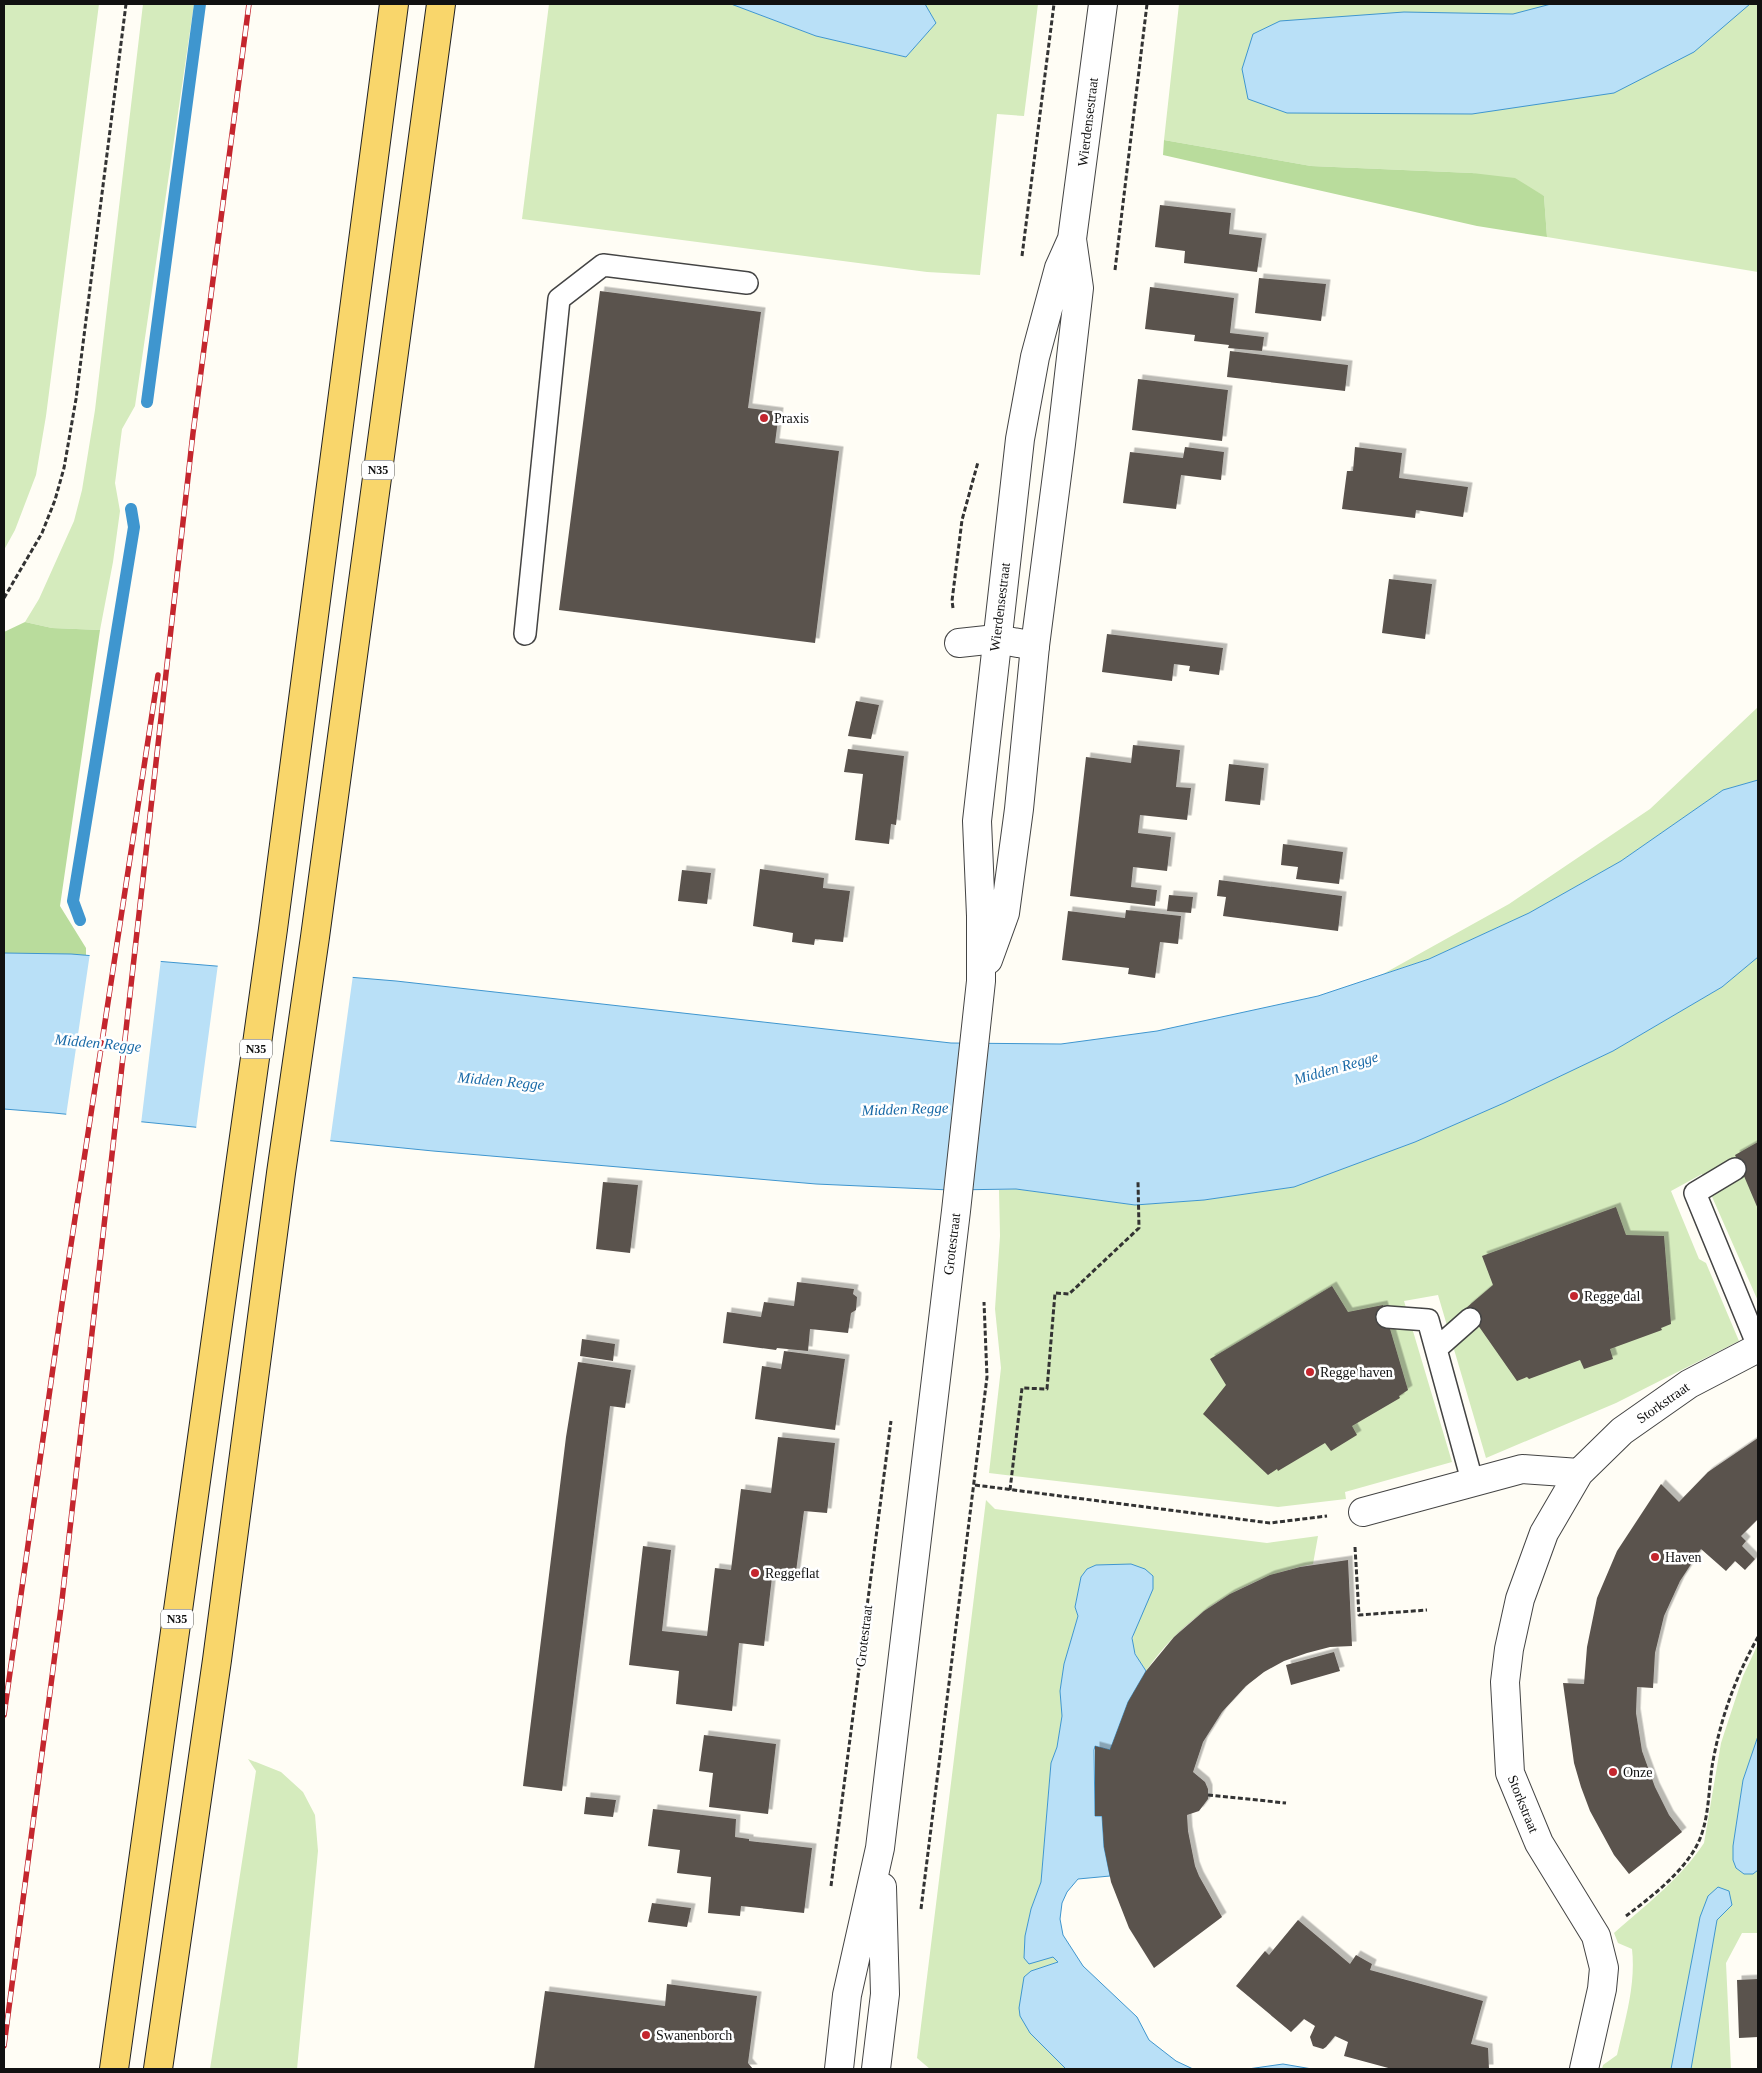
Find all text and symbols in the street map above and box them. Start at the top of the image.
street label: Wierdensestraat [1075,77,1101,167]
place label: Praxis [774,411,809,426]
marker: Praxis [758,412,770,424]
road number: N35 [362,460,394,480]
street label: Wierdensestraat [987,562,1013,652]
water label: Midden Regge [53,1031,142,1055]
road number: N35 [240,1040,272,1058]
water label: Midden Regge [1291,1048,1380,1088]
water label: Midden Regge [456,1069,545,1093]
water label: Midden Regge [860,1099,949,1119]
street label: Grotestraat [941,1212,963,1276]
place label: Regge dal [1584,1289,1640,1304]
marker: Regge dal [1568,1290,1580,1302]
place label: Regge haven [1320,1365,1393,1380]
marker: Regge haven [1304,1366,1316,1378]
street label: Storkstraat [1634,1379,1692,1427]
place label: Haven [1665,1550,1702,1565]
marker: Haven [1649,1551,1661,1563]
place label: Reggeflat [765,1566,820,1581]
marker: Reggeflat [749,1567,761,1579]
street label: Grotestraat [853,1604,875,1668]
road number: N35 [161,1610,193,1628]
place label: Onze [1623,1765,1653,1780]
marker: Onze [1607,1766,1619,1778]
street label: Storkstraat [1505,1773,1541,1835]
place label: Swanenborch [656,2028,732,2043]
marker: Swanenborch [640,2029,652,2041]

